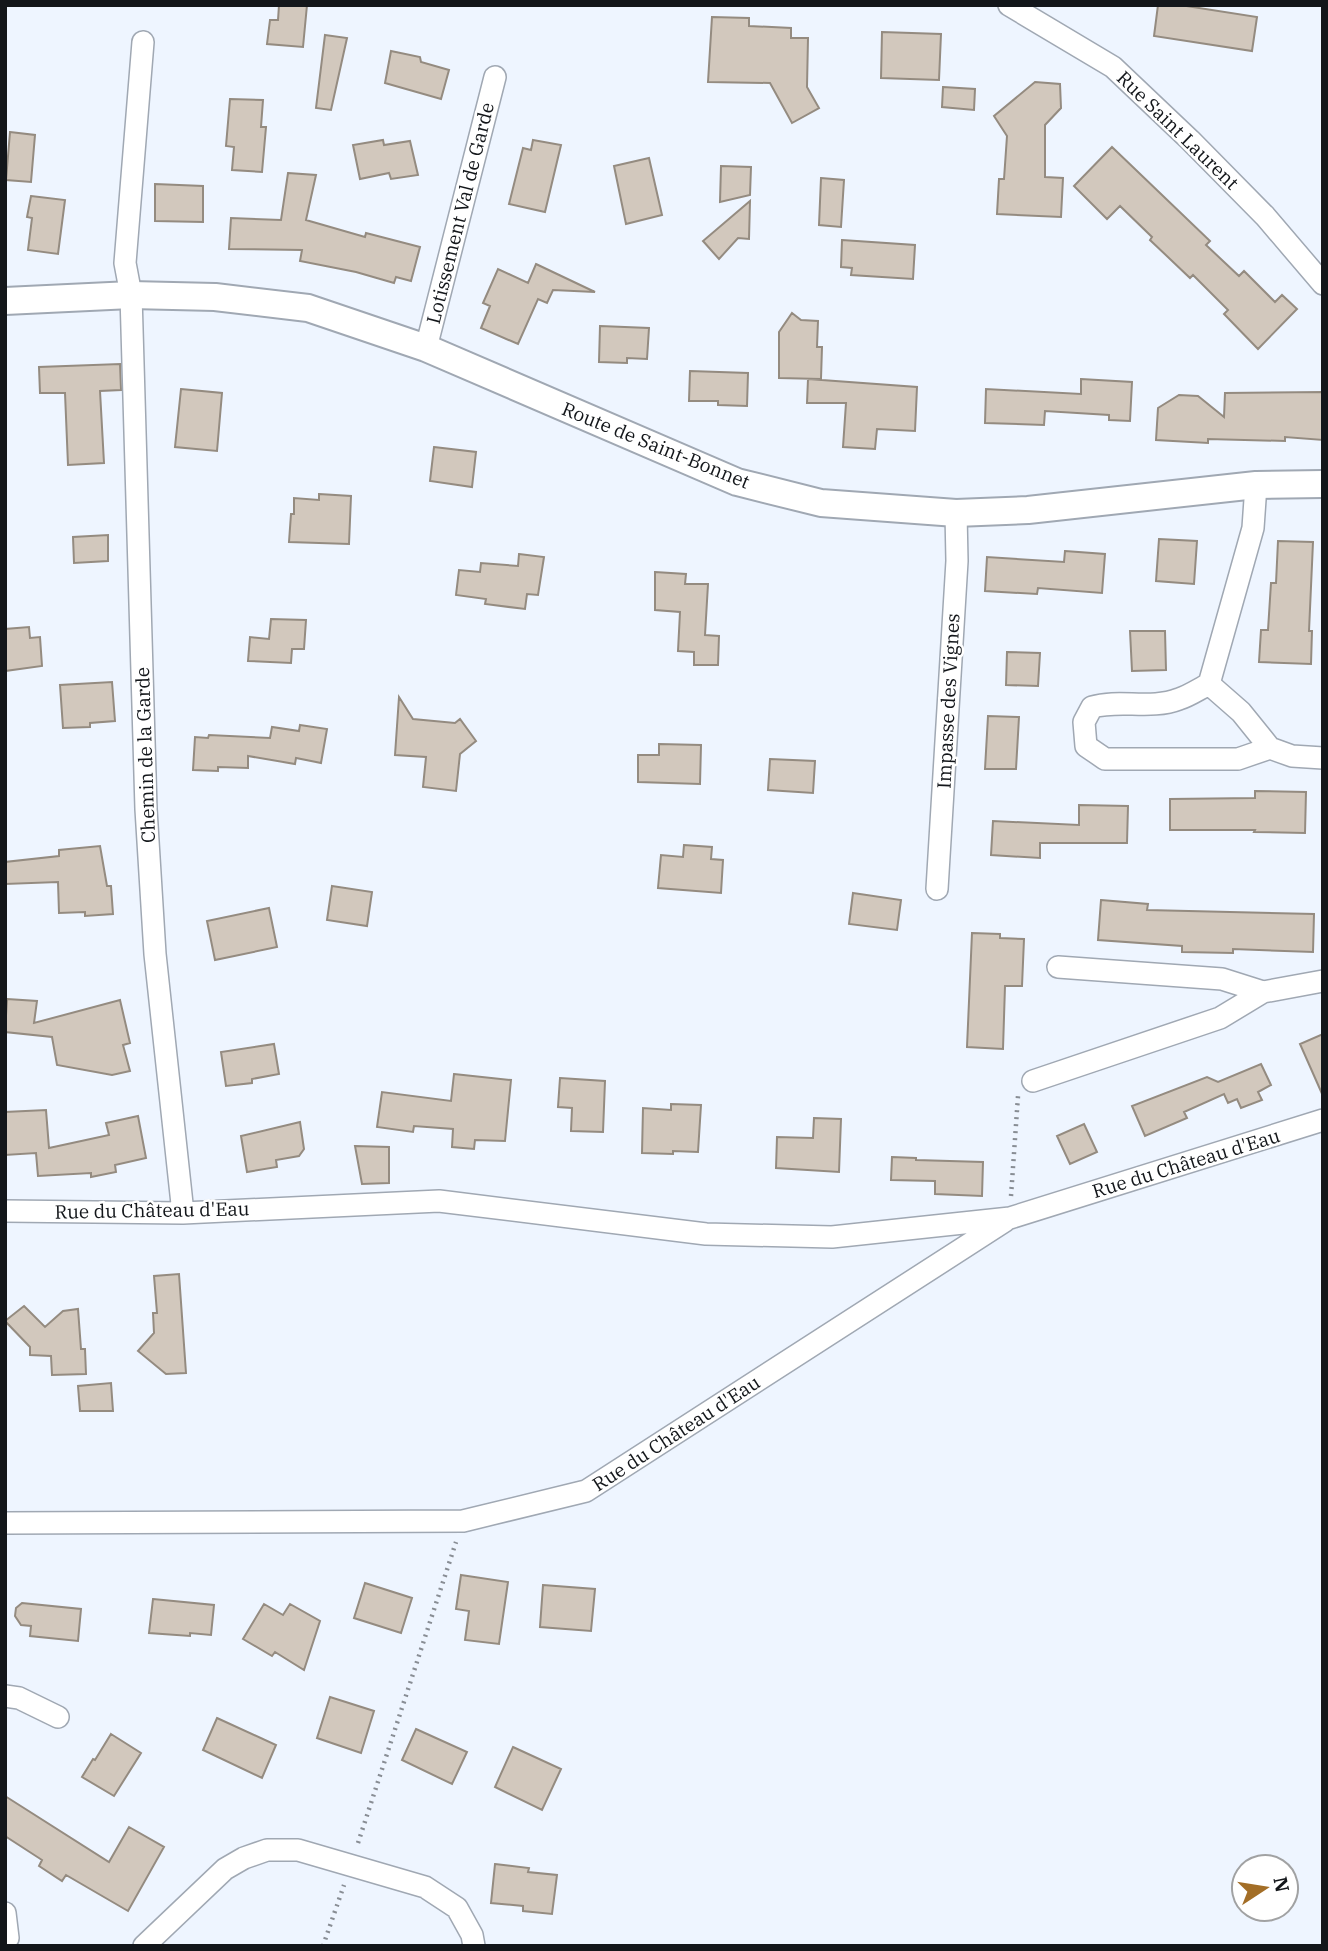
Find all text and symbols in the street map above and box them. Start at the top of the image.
street label: Rue Saint Laurent [1112,66,1244,195]
street label: Lotissement Val de Garde [421,100,499,326]
street label: Route de Saint-Bonnet [559,396,754,494]
street label: Impasse des Vignes [931,613,965,789]
street label: Chemin de la Garde [130,667,160,843]
street label: Rue du Château d'Eau [1089,1123,1283,1203]
street label: Rue du Château d'Eau [54,1196,250,1224]
street label: Rue du Château d'Eau [588,1370,765,1496]
north arrow [1230,1853,1300,1923]
text: N [1268,1875,1295,1894]

